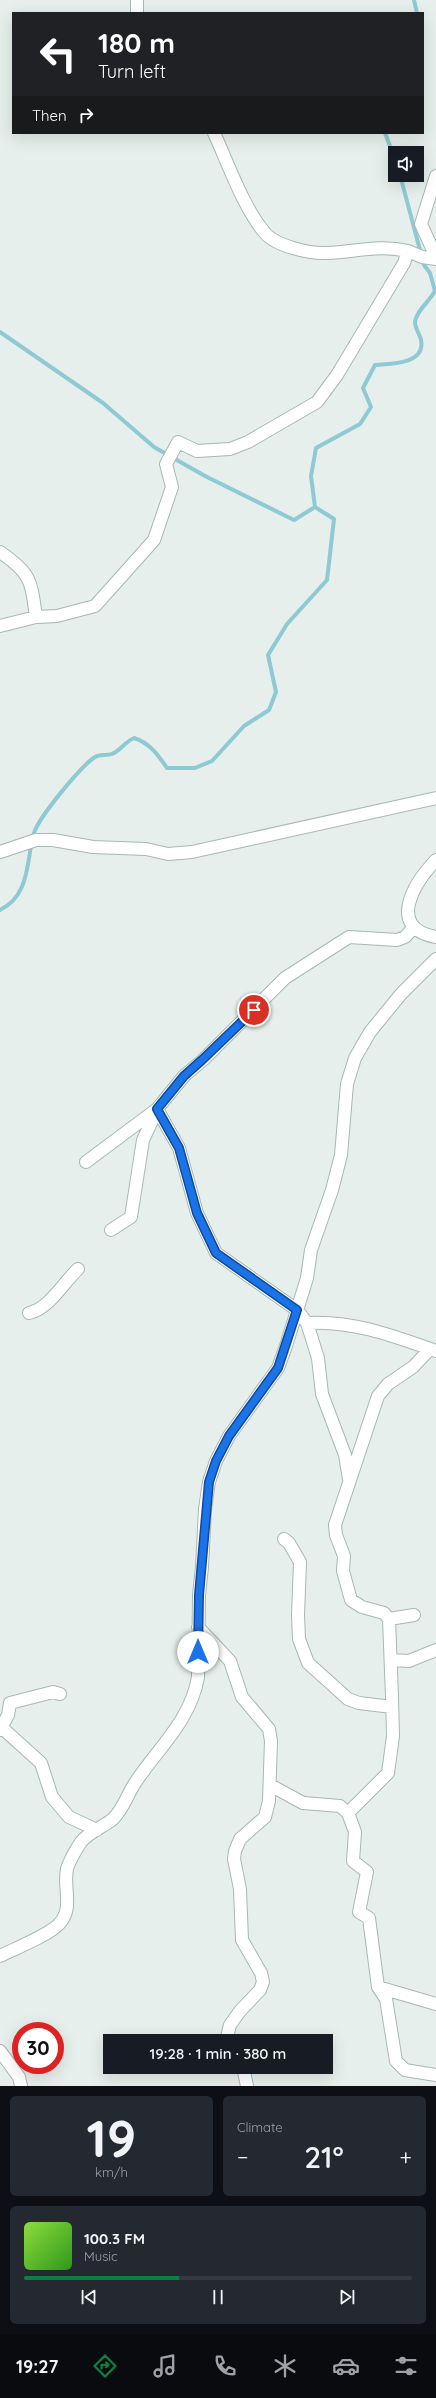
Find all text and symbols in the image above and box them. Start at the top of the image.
text: 180 m [98,25,175,60]
icon: left [32,28,84,80]
text: Turn left [98,60,166,83]
icon: right [75,104,97,126]
text: Then [32,106,67,125]
map controls [388,146,424,182]
button: sound [388,146,424,182]
pin [237,993,271,1027]
icon: arrive [243,999,265,1021]
position arrow [177,1631,219,1673]
speed limit sign: 30 [12,2022,64,2074]
text: 19:28 · 1 min · 380 m [150,2044,286,2063]
text: 19 [87,2105,136,2170]
text: Climate [237,2119,283,2135]
text: 21° [304,2138,344,2176]
text: − [237,2143,248,2171]
text: + [400,2143,412,2171]
text: km/h [95,2164,128,2180]
text: 100.3 FM [84,2229,145,2248]
text: Music [84,2248,118,2264]
icon: previous [78,2286,100,2308]
icon: pause [207,2286,229,2308]
icon: next [336,2286,358,2308]
icon: directions [91,2352,119,2380]
icon: music [151,2352,179,2380]
icon: phone [211,2352,239,2380]
icon: climate [271,2352,299,2380]
icon: car [332,2352,360,2380]
icon: filters [392,2352,420,2380]
text: 19:27 [16,2355,58,2378]

